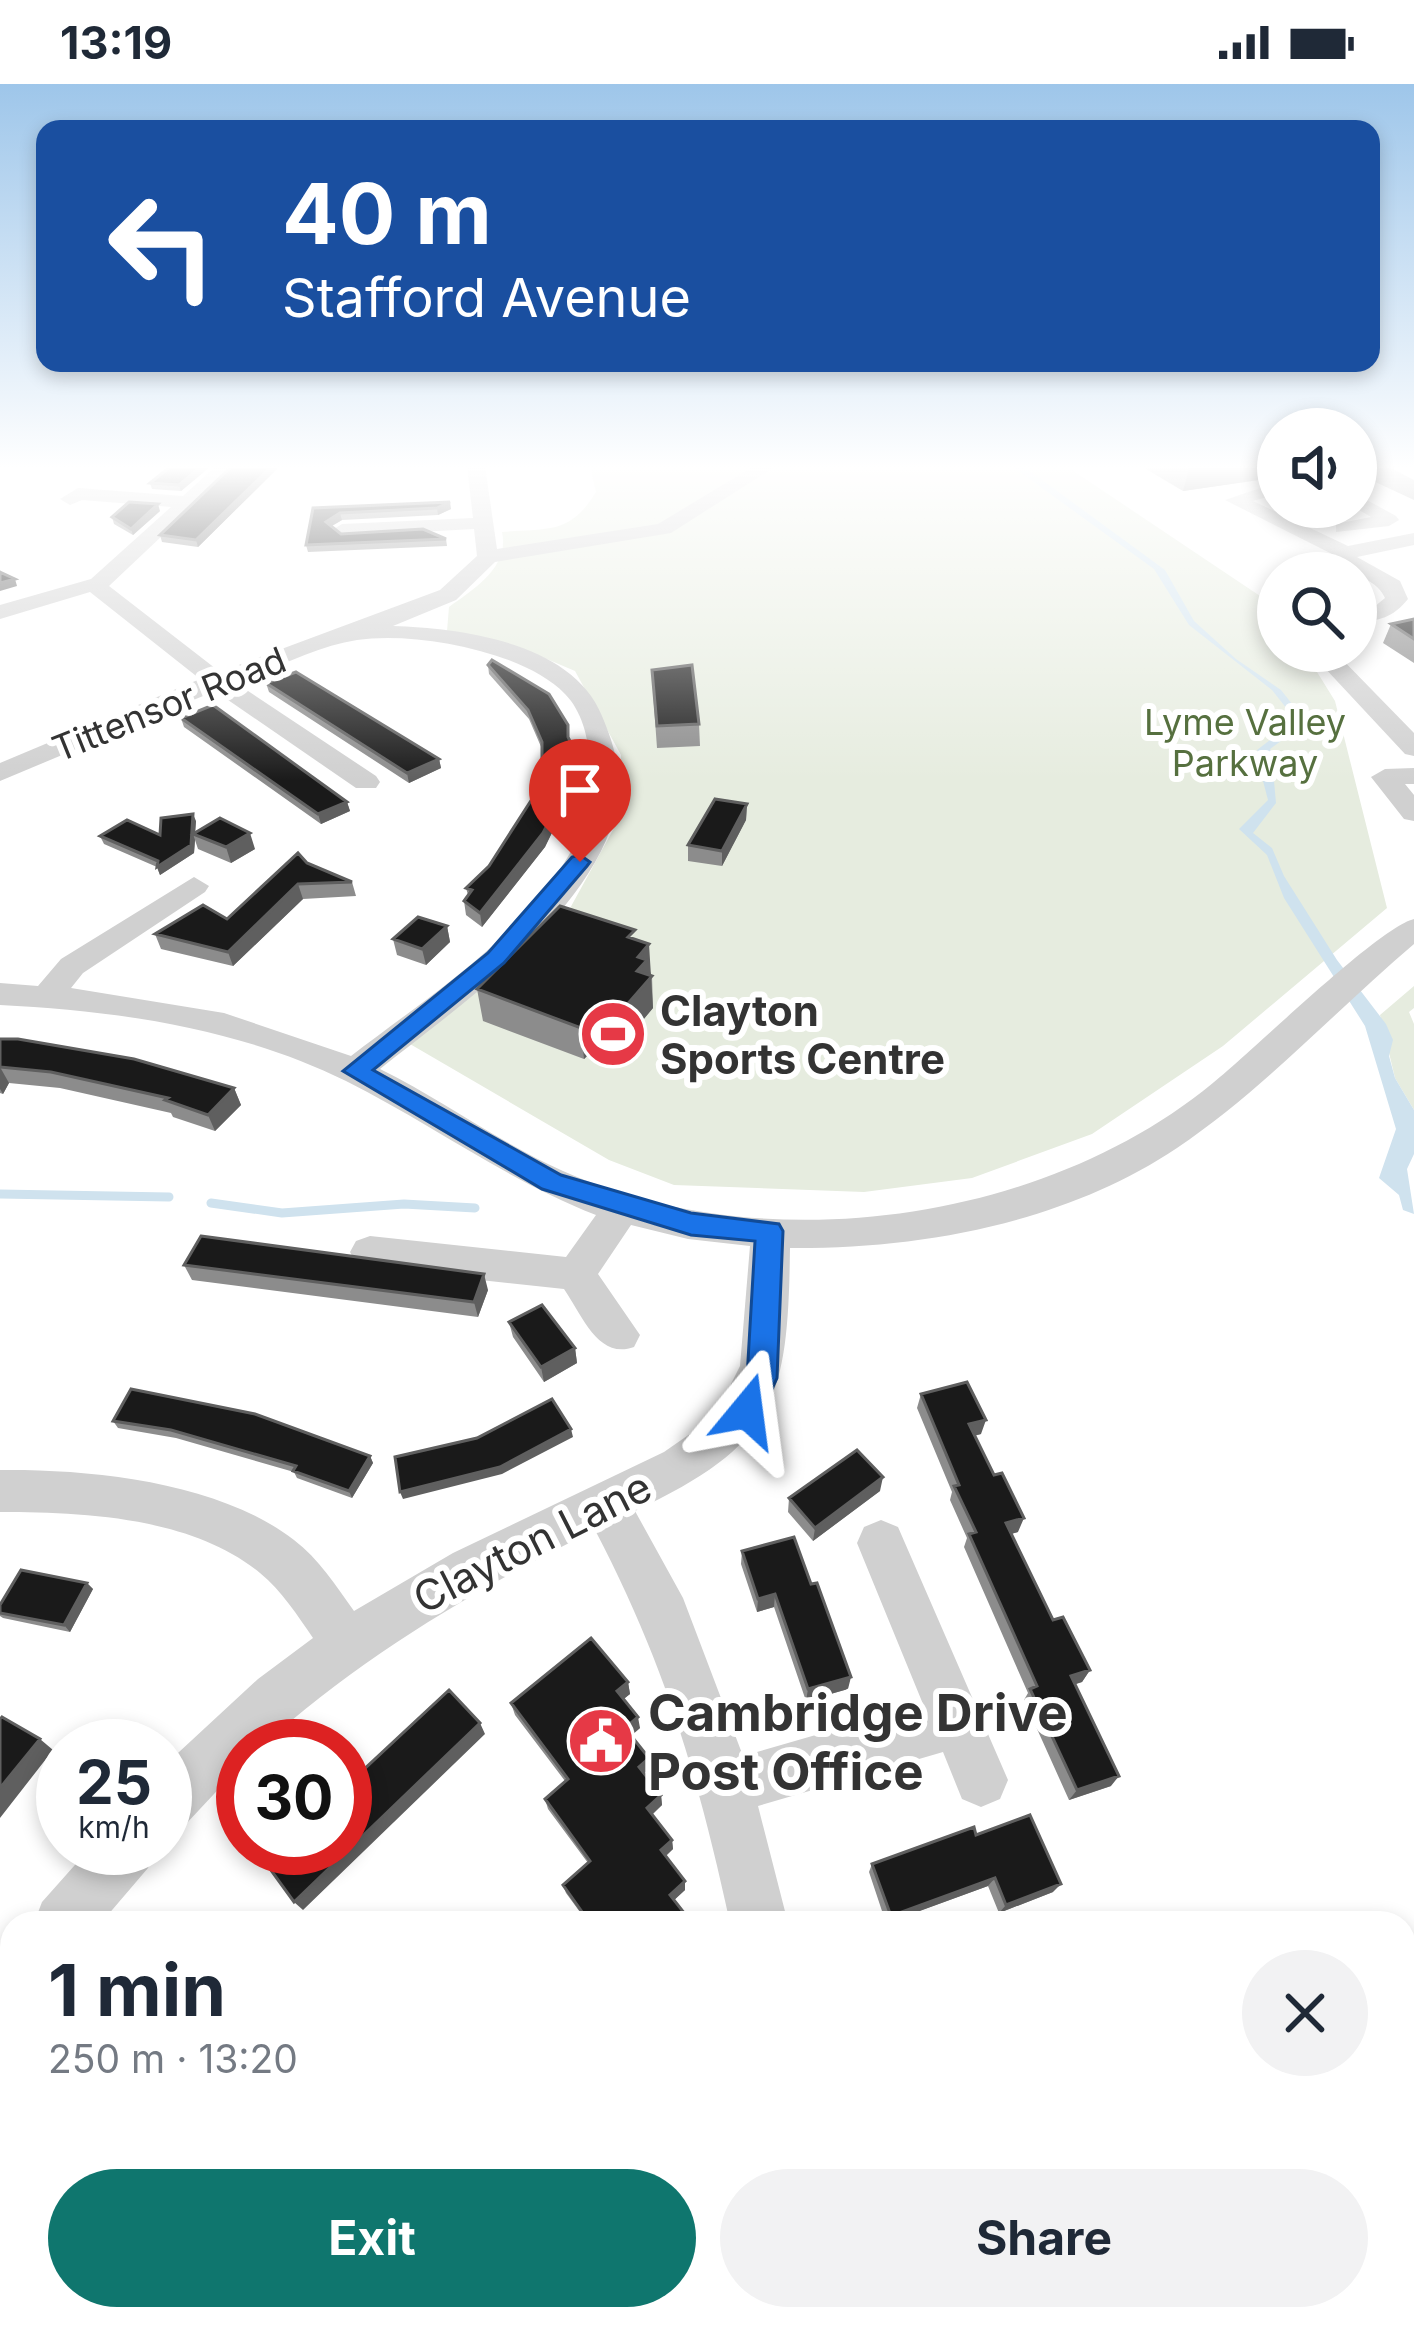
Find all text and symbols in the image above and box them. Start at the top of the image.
text: 13:19 [60,15,172,70]
text: 40 m [282,163,492,264]
icon: left [84,168,240,324]
text: Stafford Avenue [282,265,691,330]
map controls [1257,408,1377,672]
button: sound [1257,408,1377,528]
button: search [1257,552,1377,672]
street label: Tittensor Road [46,637,292,771]
park label: Lyme Valley Parkway [1144,700,1346,785]
pin [529,739,631,862]
icon: arrive [547,757,613,823]
place label: Clayton Sports Centre [660,985,945,1084]
sports icon: Clayton Sports Centre [578,999,648,1069]
position arrow [684,1348,810,1474]
street label: Clayton Lane [405,1460,659,1624]
place label: Cambridge Drive Post Office [648,1682,1068,1802]
public building icon: Cambridge Drive Post Office [566,1706,636,1776]
speed limit sign: 30 [216,1719,372,1875]
text: 25 [76,1746,152,1818]
text: km/h [78,1809,150,1845]
text: 1 min [48,1946,226,2033]
button: close [1242,1950,1368,2076]
text: 250 m · 13:20 [48,2035,298,2082]
button: Exit [48,2169,696,2307]
button: Share [720,2169,1368,2307]

